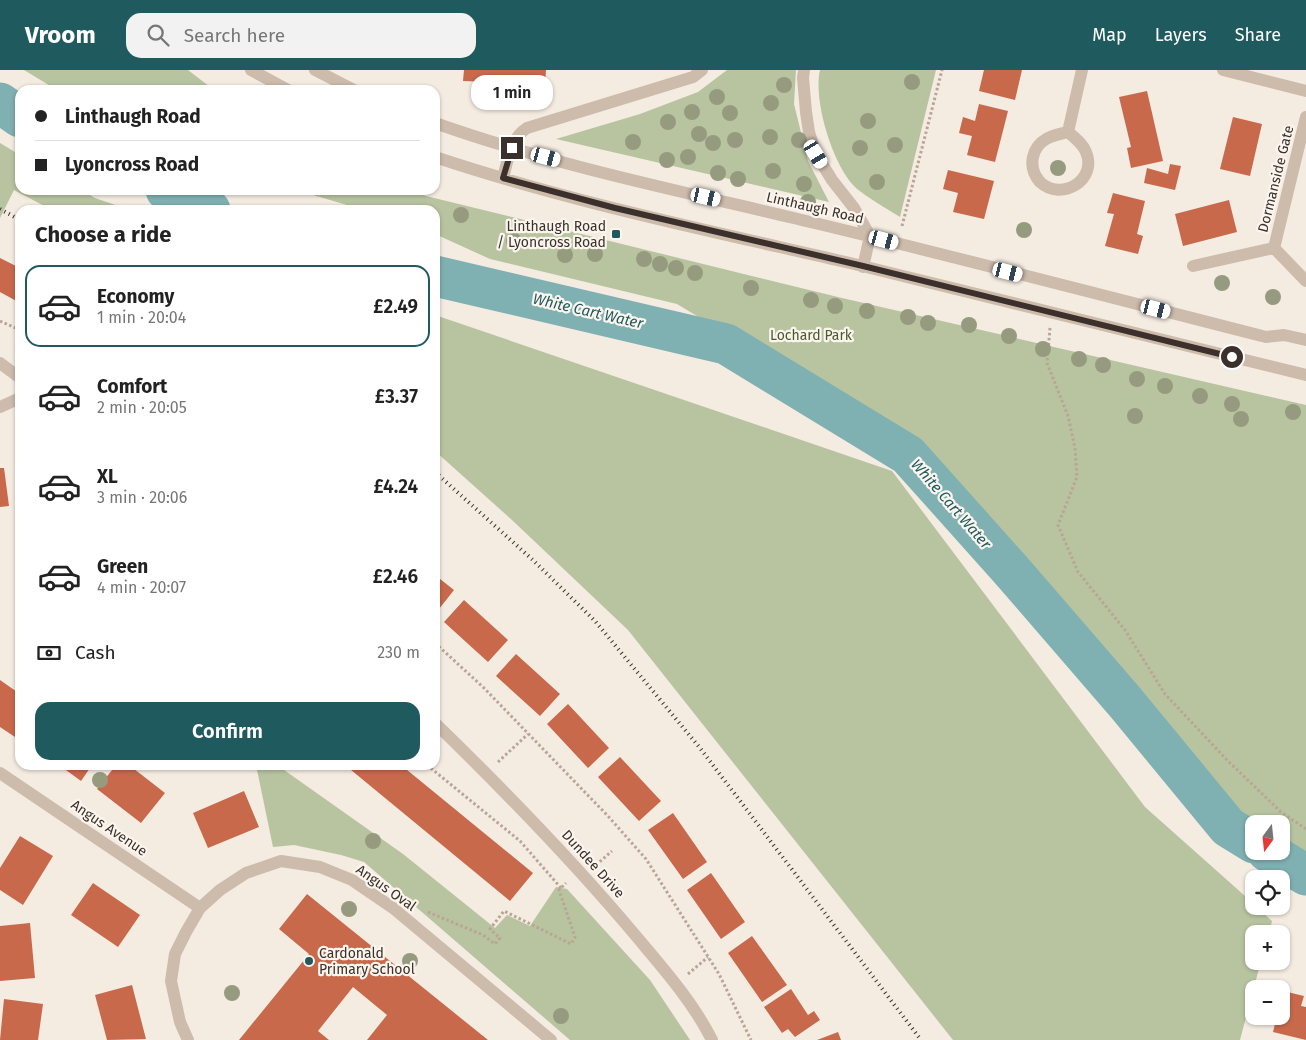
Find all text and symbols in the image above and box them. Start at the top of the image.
search box [126,13,476,58]
text: Vroom [25,21,96,49]
icon: search [144,21,172,49]
text: Search here [184,24,285,47]
text: Map [1092,24,1127,46]
text: Layers [1155,24,1207,46]
text: Share [1235,24,1281,46]
callout: 1 min [471,75,553,110]
text: 1 min [493,83,531,102]
text: Linthaugh Road [65,105,201,128]
street label: Dormanside Gate [1255,124,1297,234]
route end [501,137,523,159]
car [801,137,830,171]
car [529,146,562,168]
text: Lyoncross Road [65,153,199,176]
car [689,186,722,208]
street label: Linthaugh Road [765,189,865,227]
place label: Linthaugh Road / Lyoncross Road [497,218,606,251]
text: Choose a ride [35,221,171,248]
marker: Linthaugh Road / Lyoncross Road [610,228,622,240]
car [867,229,900,251]
car [991,261,1024,283]
icon: car [37,284,82,329]
text: Economy [97,285,174,308]
water label: White Cart Water [531,290,646,333]
text: £2.49 [373,295,418,318]
car [1139,298,1172,320]
text: 1 min · 20:04 [97,308,186,327]
park label: Lochard Park [770,327,853,344]
route start [1221,346,1243,368]
icon: car [37,374,82,419]
text: Comfort [97,375,167,398]
text: £3.37 [375,385,418,408]
text: 2 min · 20:05 [97,398,187,417]
water label: White Cart Water [907,456,996,553]
icon: car [37,464,82,509]
text: XL [97,465,118,488]
text: £4.24 [374,475,418,498]
text: 3 min · 20:06 [97,488,187,507]
icon: car [37,554,82,599]
text: Green [97,555,148,578]
text: £2.46 [373,565,418,588]
text: 4 min · 20:07 [97,578,186,597]
icon: cash [35,639,63,667]
text: Cash [75,641,116,664]
text: 230 m [377,643,420,662]
button: Confirm [35,702,420,760]
street label: Angus Avenue [68,796,150,860]
north arrow [1245,815,1290,860]
map controls [1245,815,1290,1025]
street label: Dundee Drive [558,827,628,901]
street label: Angus Oval [353,861,419,915]
button: locate [1245,870,1290,915]
button: + [1245,925,1290,970]
place label: Cardonald Primary School [319,945,415,978]
marker: Cardonald Primary School [303,955,315,967]
button: − [1245,980,1290,1025]

